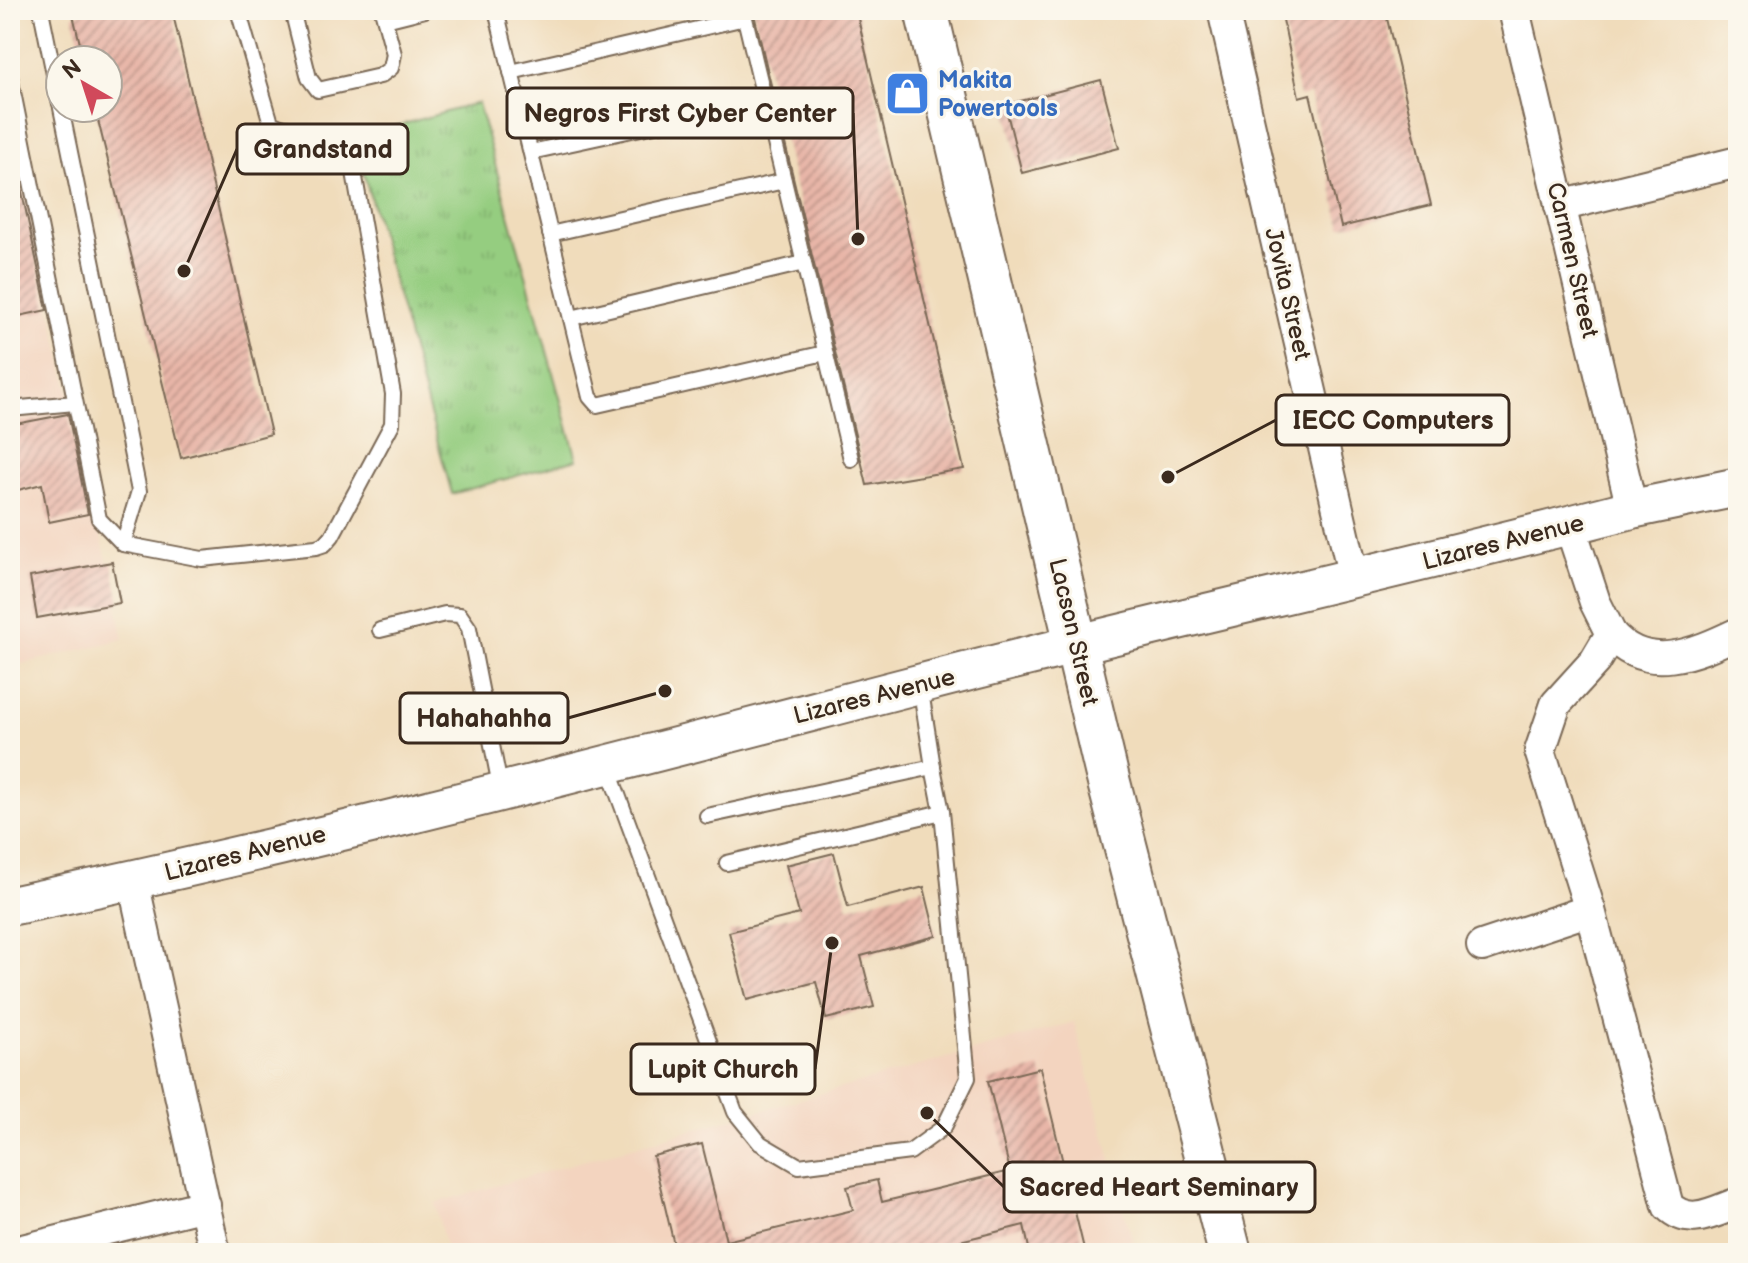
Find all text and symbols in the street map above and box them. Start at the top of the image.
north arrow [44,44,124,124]
text: N [57,54,87,85]
place label: Makita Powertools [938,66,1058,123]
shop icon: Makita Powertools [883,70,931,118]
callout: Negros First Cyber Center [507,88,853,138]
text: Negros First Cyber Center [523,99,837,130]
callout: Grandstand [237,124,408,174]
text: Grandstand [253,135,393,166]
street label: Carmen Street [1541,179,1605,341]
street label: Jovita Street [1258,225,1317,364]
callout: IECC Computers [1276,395,1509,445]
text: IECC Computers [1292,406,1494,437]
street label: Lizares Avenue [1419,508,1587,577]
street label: Lacson Street [1042,556,1105,709]
street label: Lizares Avenue [790,662,958,731]
callout: Hahahahha [400,693,568,743]
text: Hahahahha [416,704,552,735]
street label: Lizares Avenue [161,819,329,888]
callout: Lupit Church [631,1044,815,1094]
text: Lupit Church [647,1055,799,1086]
callout: Sacred Heart Seminary [1004,1162,1315,1212]
text: Sacred Heart Seminary [1020,1173,1299,1204]

